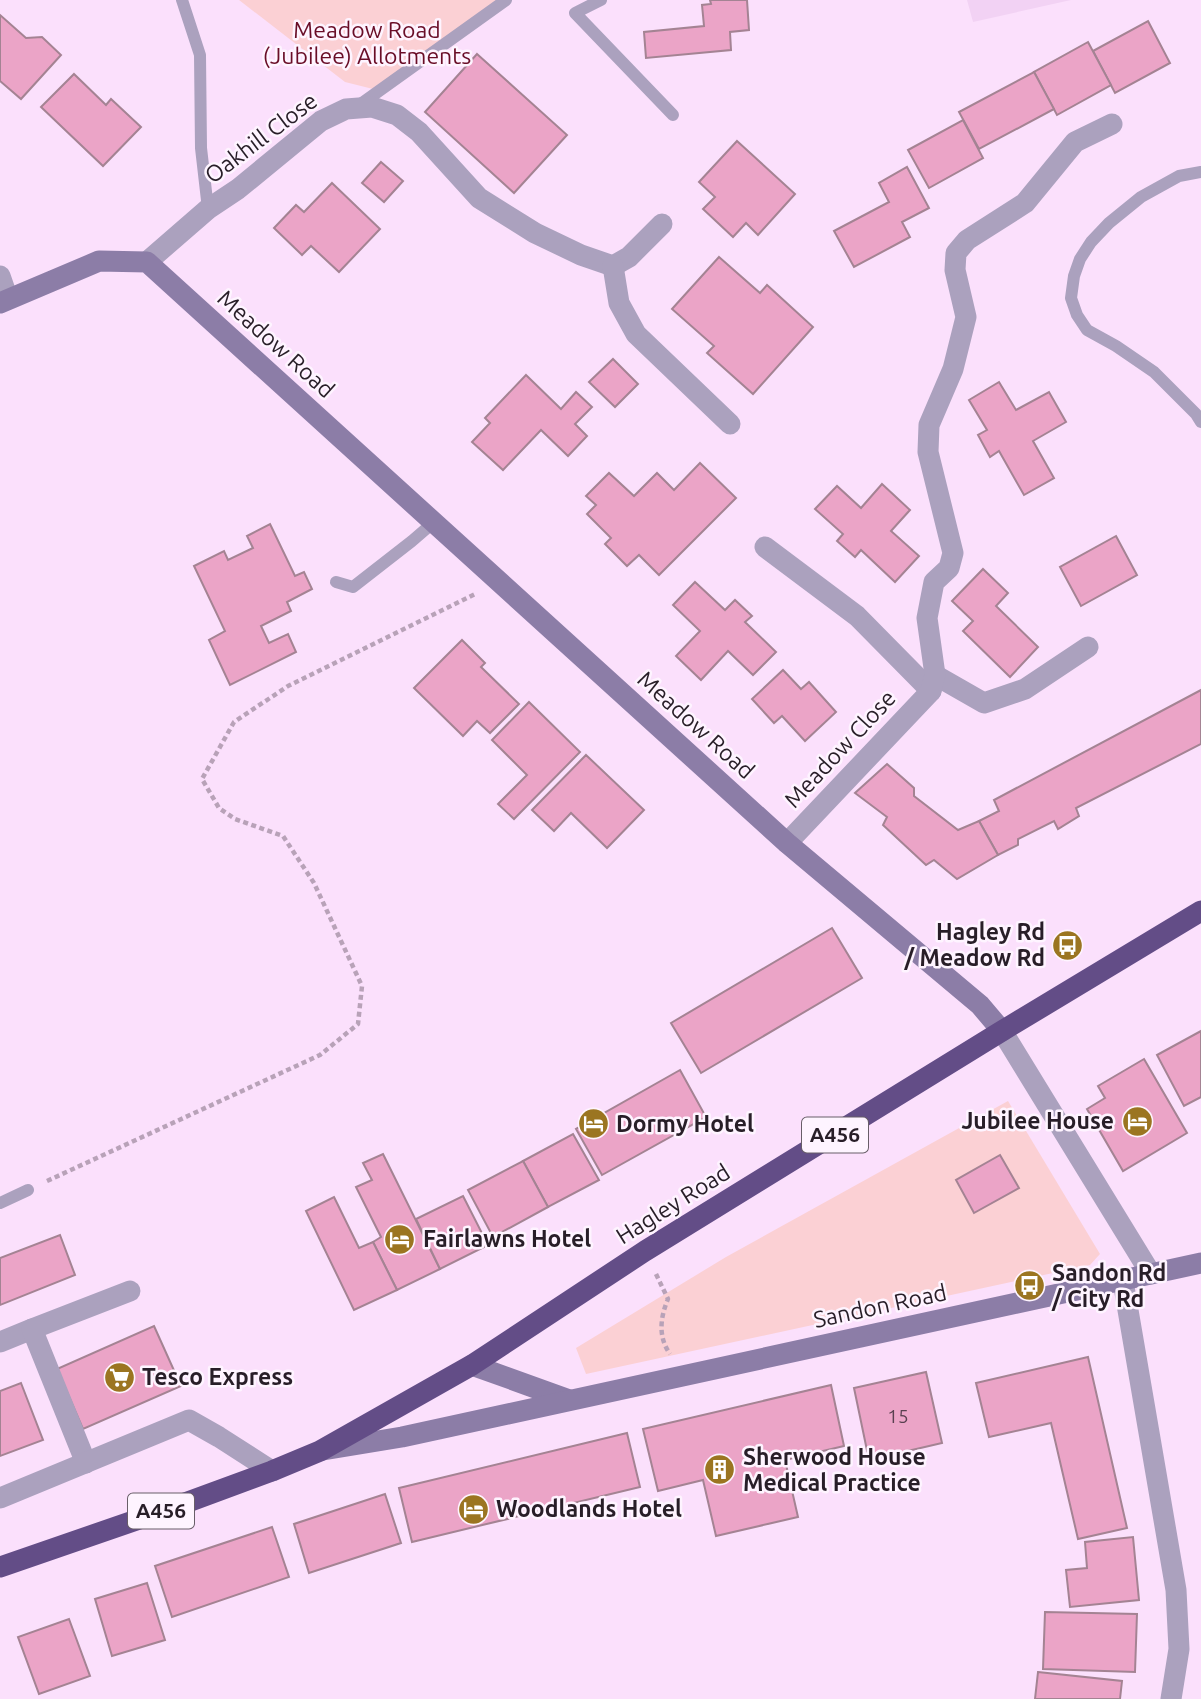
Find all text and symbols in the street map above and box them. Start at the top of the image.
park label: Meadow Road (Jubilee) Allotments [263,17,471,69]
street label: Oakhill Close [200,87,322,188]
street label: Meadow Road [213,285,340,402]
street label: Meadow Road [633,666,760,783]
street label: Meadow Close [779,685,900,812]
place label: Hagley Rd / Meadow Rd [903,919,1045,970]
bus stop icon: Hagley Rd / Meadow Rd [1051,928,1085,962]
hotel icon: Jubilee House [1120,1104,1154,1138]
hotel icon: Dormy Hotel [576,1107,610,1141]
place label: Jubilee House [961,1108,1114,1133]
place label: Dormy Hotel [616,1111,754,1136]
road number: A456 [802,1118,868,1152]
street label: Hagley Road [611,1159,734,1248]
hotel icon: Fairlawns Hotel [383,1222,417,1256]
place label: Fairlawns Hotel [423,1226,591,1251]
place label: Sandon Rd / City Rd [1051,1260,1166,1311]
bus stop icon: Sandon Rd / City Rd [1012,1269,1046,1303]
street label: Sandon Road [811,1279,949,1332]
supermarket icon: Tesco Express [102,1360,136,1394]
place label: Tesco Express [142,1364,293,1389]
house number: 15 [887,1405,909,1427]
place label: Sherwood House Medical Practice [743,1444,926,1495]
building icon: Sherwood House Medical Practice [703,1453,737,1487]
hotel icon: Woodlands Hotel [456,1492,490,1526]
road number: A456 [128,1494,194,1528]
place label: Woodlands Hotel [496,1496,682,1521]

